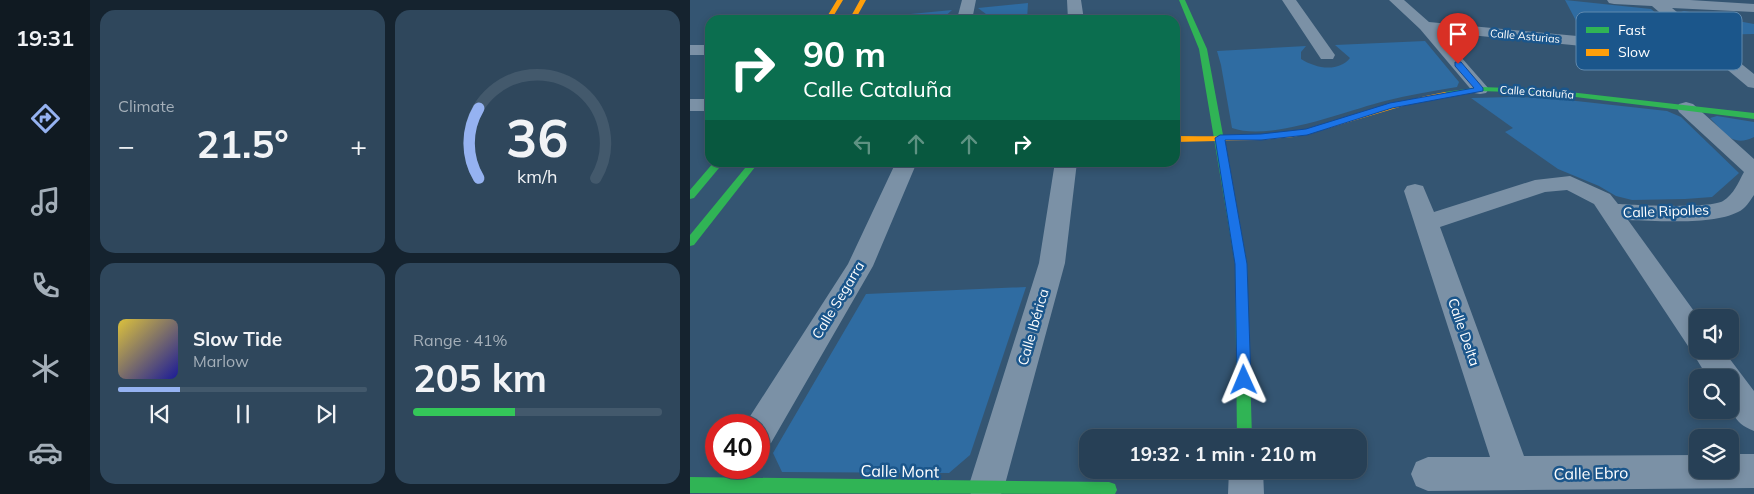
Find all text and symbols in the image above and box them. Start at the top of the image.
legend [1576,12,1742,70]
pin [1437,13,1479,64]
icon: arrive [1444,20,1472,48]
text: Fast [1618,21,1646,39]
text: 19:31 [16,24,74,52]
street label: Calle Asturias [1489,26,1561,46]
text: 90 m [803,32,886,76]
icon: right [720,35,785,100]
text: Slow [1618,43,1650,61]
text: Calle Cataluña [803,75,952,103]
street label: Calle Cataluña [1499,82,1575,102]
text: Climate [118,96,174,116]
icon: directions [28,101,63,136]
text: 36 [506,105,569,170]
text: 21.5° [196,120,289,168]
text: − [118,128,135,163]
text: + [350,128,367,163]
icon: left [849,130,877,158]
icon: ahead [902,130,930,158]
icon: ahead [955,130,983,158]
icon: right [1008,130,1036,158]
text: km/h [517,165,558,187]
icon: music [28,184,63,219]
street label: Calle Ripolles [1623,200,1709,222]
street label: Calle Segarra [808,258,868,342]
icon: phone [28,268,63,303]
street label: Calle Ibérica [1013,287,1053,367]
street label: Calle Delta [1444,296,1484,368]
map controls [1689,309,1739,479]
button: sound [1689,309,1739,359]
text: Slow Tide [193,327,282,351]
text: Range · 41% [413,330,508,350]
icon: climate [28,351,63,386]
text: Marlow [193,351,249,371]
position arrow [1217,353,1269,405]
text: 205 km [413,354,547,402]
button: search [1689,369,1739,419]
icon: previous [146,400,174,428]
icon: pause [229,400,257,428]
icon: next [312,400,340,428]
speed limit sign: 40 [705,414,770,479]
button: layers [1689,429,1739,479]
icon: car [28,435,63,470]
text: 19:32 · 1 min · 210 m [1129,442,1317,466]
street label: Calle Mont [861,460,940,482]
street label: Calle Ebro [1554,462,1628,484]

